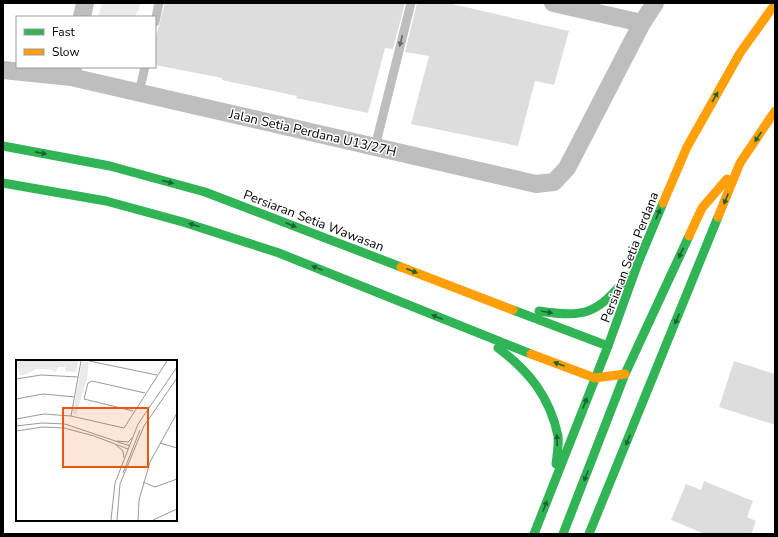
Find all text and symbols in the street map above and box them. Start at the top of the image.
legend [16,16,156,68]
text: Fast [52,24,75,40]
one-way arrow [398,35,404,47]
text: Slow [52,44,80,60]
one-way arrow [712,91,718,103]
street label: Jalan Setia Perdana U13/27H [226,105,398,161]
one-way arrow [754,131,762,142]
one-way arrow [35,150,48,156]
one-way arrow [162,179,174,185]
street label: Persiaran Setia Wawasan [241,186,386,256]
street label: Persiaran Setia Perdana [597,189,663,325]
one-way arrow [722,193,728,205]
one-way arrow [656,208,662,220]
one-way arrow [188,222,200,228]
one-way arrow [285,222,297,228]
one-way arrow [678,248,684,259]
one-way arrow [311,265,322,271]
one-way arrow [406,269,418,275]
one-way arrow [541,310,553,316]
one-way arrow [431,314,443,320]
one-way arrow [673,314,679,326]
inset map [16,360,177,521]
one-way arrow [552,361,564,367]
one-way arrow [583,397,589,409]
one-way arrow [553,434,560,446]
one-way arrow [624,434,630,446]
one-way arrow [582,470,588,482]
one-way arrow [542,500,548,512]

